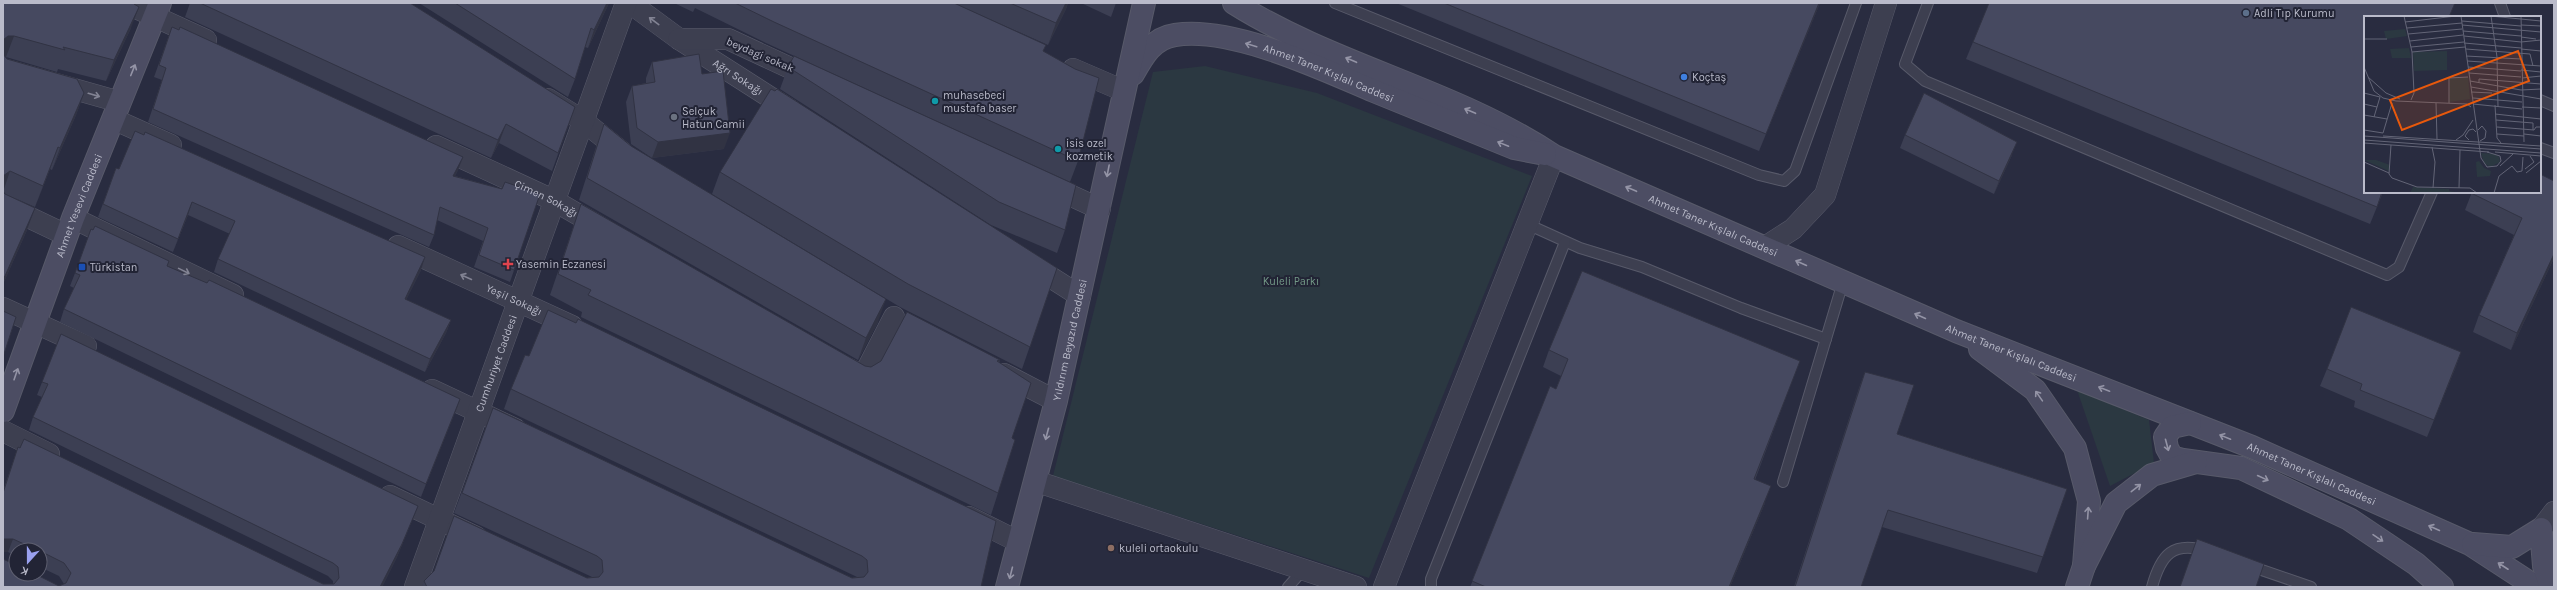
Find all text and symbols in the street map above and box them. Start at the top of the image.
place label: Adli Tıp Kurumu [2254,7,2335,20]
marker: Adli Tıp Kurumu [2241,8,2251,18]
inset map [2364,16,2541,193]
one-way arrow [649,17,660,25]
street label: beydagi sokak [724,35,796,75]
one-way arrow [1246,40,1258,48]
street label: Ahmet Taner Kışlalı Caddesi [1262,41,1396,105]
one-way arrow [1345,55,1357,63]
street label: Ağrı Sokağı [711,56,766,98]
one-way arrow [130,64,137,76]
place label: Koçtaş [1692,71,1727,84]
marker: Koçtaş [1679,72,1689,82]
place label: muhasebeci mustafa baser [943,89,1016,115]
one-way arrow [88,92,101,99]
marker: muhasebeci mustafa baser [930,96,940,106]
place label: Selçuk Hatun Camii [682,105,745,131]
one-way arrow [1465,107,1477,114]
marker: Selçuk Hatun Camii [669,112,679,122]
place label: isis ozel kozmetik [1066,137,1113,163]
one-way arrow [1497,139,1509,147]
marker: isis ozel kozmetik [1053,144,1063,154]
street label: Ahmet Yesevi Caddesi [53,152,105,259]
one-way arrow [1103,164,1111,177]
street label: Çimen Sokağı [512,177,580,220]
one-way arrow [1625,185,1637,192]
street label: Ahmet Taner Kışlalı Caddesi [1647,191,1780,259]
place label: Yasemin Eczanesi [516,258,606,271]
marker: Yasemin Eczanesi [503,259,513,269]
one-way arrow [1796,259,1808,267]
place label: Türkistan [90,261,137,274]
marker: Türkistan [77,262,87,272]
one-way arrow [178,268,190,275]
one-way arrow [460,272,472,280]
park label: Kuleli Parkı [1263,275,1319,288]
street label: Yıldırım Beyazıd Caddesi [1050,278,1089,402]
street label: Yeşil Sokağı [484,281,544,318]
one-way arrow [1915,312,1927,319]
street label: Cumhuriyet Caddesi [472,313,519,414]
street label: Ahmet Taner Kışlalı Caddesi [1944,321,2079,384]
one-way arrow [12,368,20,380]
one-way arrow [2099,385,2111,393]
one-way arrow [2035,391,2043,402]
one-way arrow [1043,427,1050,440]
one-way arrow [2220,432,2232,440]
one-way arrow [2164,438,2171,451]
street label: Ahmet Taner Kışlalı Caddesi [2245,439,2378,508]
one-way arrow [2256,475,2268,483]
one-way arrow [2130,484,2141,492]
one-way arrow [2085,507,2092,520]
one-way arrow [2429,524,2441,531]
one-way arrow [2372,535,2384,543]
north arrow [8,542,48,582]
place label: kuleli ortaokulu [1119,542,1198,555]
marker: kuleli ortaokulu [1106,543,1116,553]
one-way arrow [2497,561,2509,569]
text: K [18,563,30,578]
one-way arrow [1006,566,1014,579]

